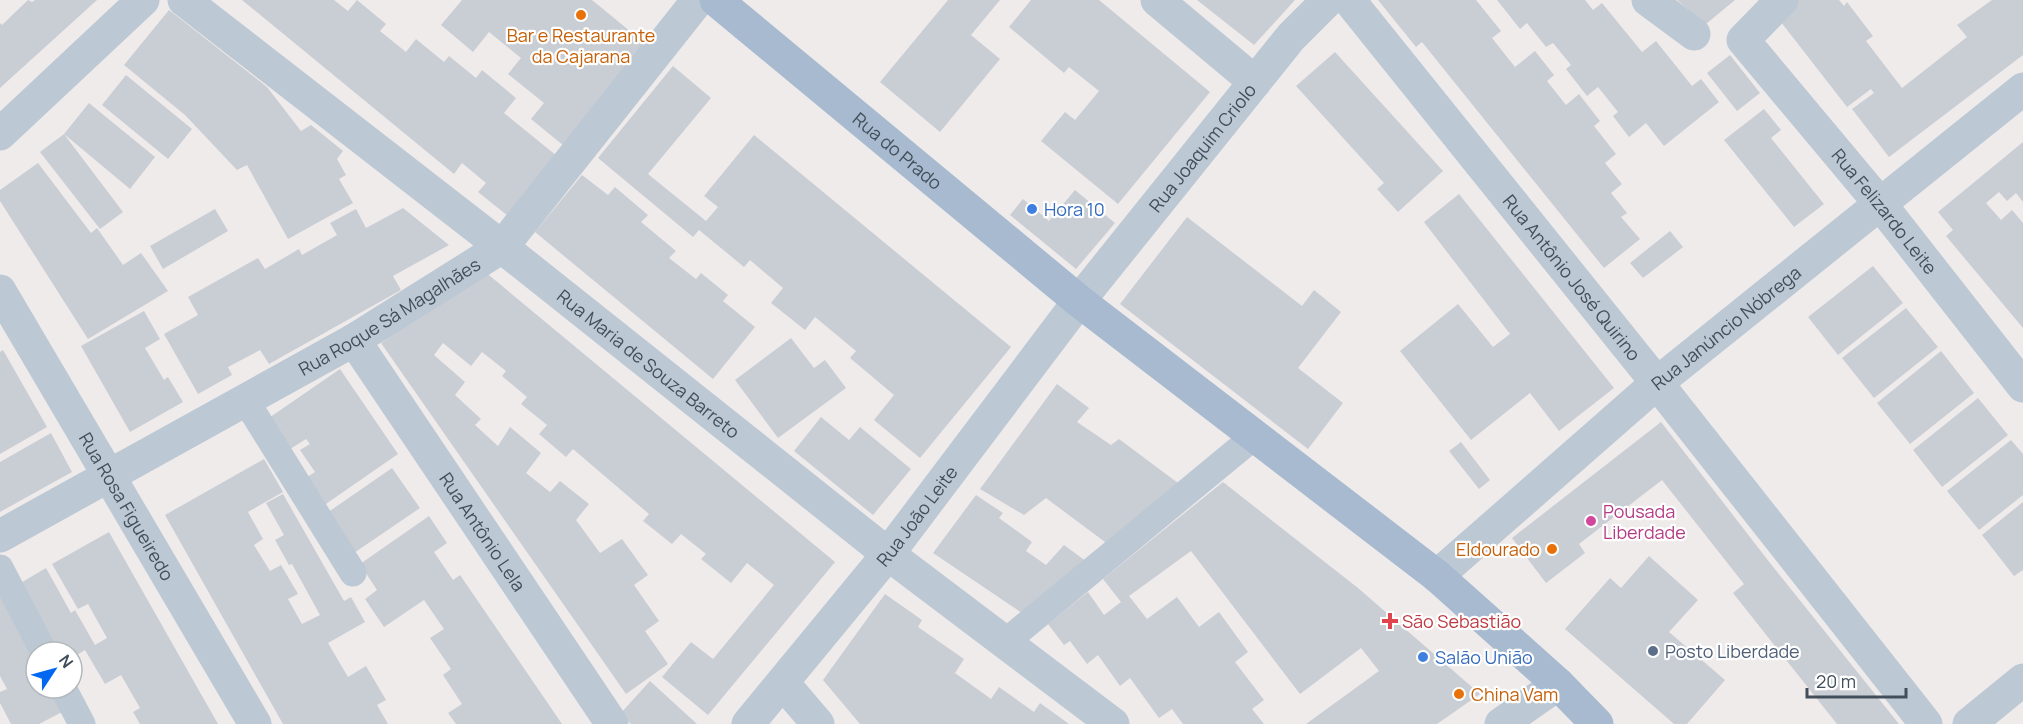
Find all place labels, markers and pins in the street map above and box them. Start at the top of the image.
marker: Bar e Restaurante da Cajarana [574,8,588,22]
place label: Bar e Restaurante da Cajarana [507,23,655,68]
place label: Hora 10 [1044,197,1105,221]
marker: Hora 10 [1025,202,1039,216]
place label: Pousada Liberdade [1603,499,1686,544]
marker: Pousada Liberdade [1584,514,1598,528]
place label: Eldourado [1456,537,1540,561]
marker: Eldourado [1545,542,1559,556]
place label: São Sebastião [1402,609,1521,633]
marker: São Sebastião [1383,614,1397,628]
place label: Posto Liberdade [1665,639,1800,663]
marker: Posto Liberdade [1646,644,1660,658]
place label: Salão União [1435,645,1533,669]
marker: Salão União [1416,650,1430,664]
place label: China Vam [1471,682,1558,706]
marker: China Vam [1452,687,1466,701]

